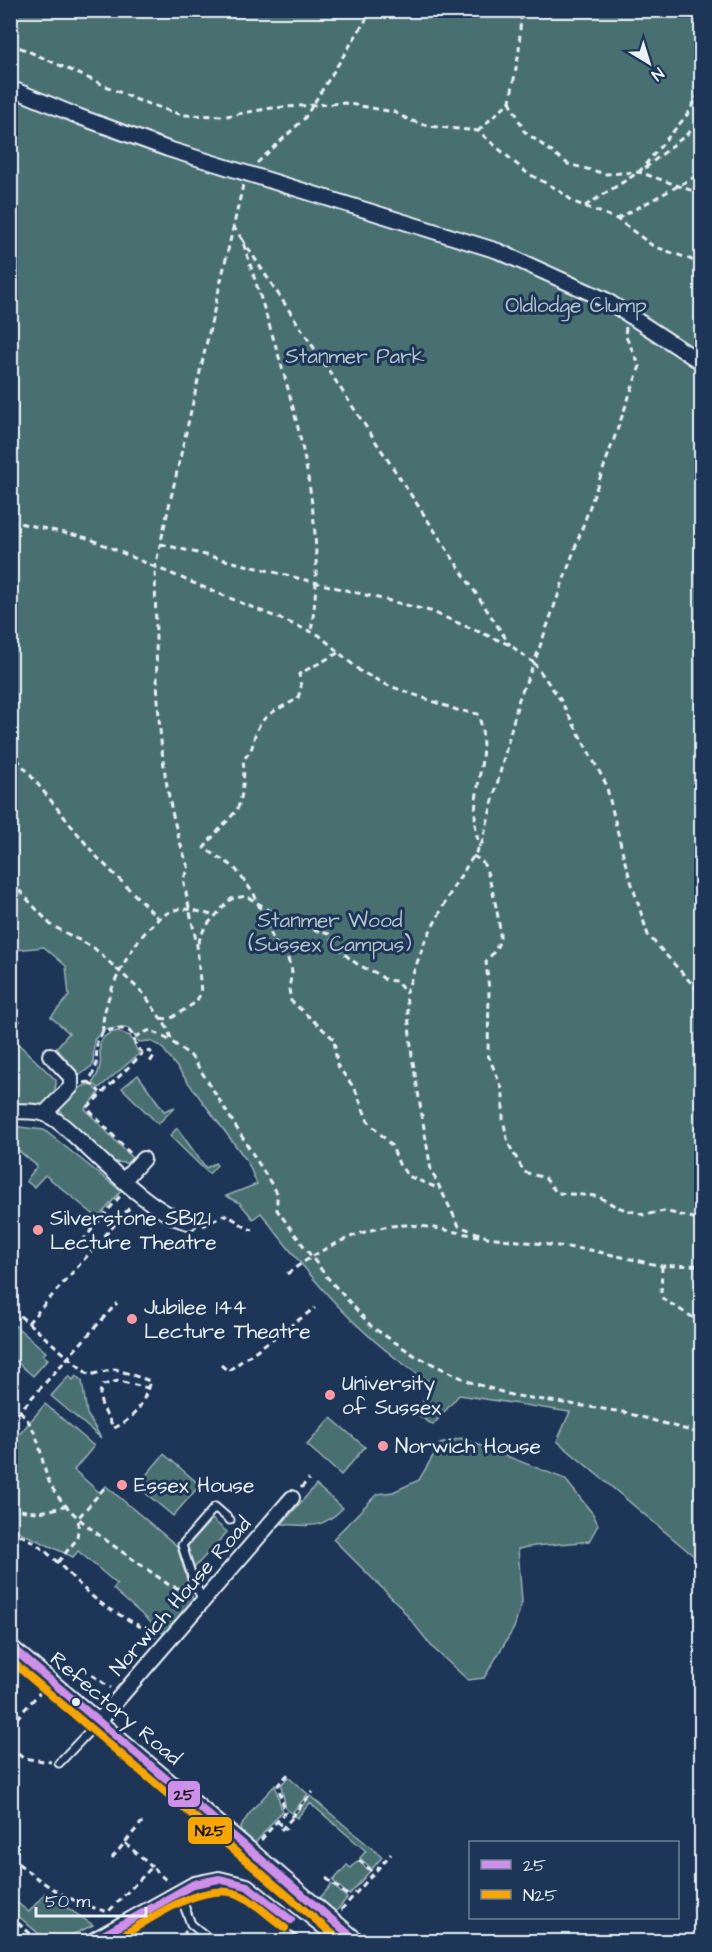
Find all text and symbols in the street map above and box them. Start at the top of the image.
north arrow [619,33,679,93]
text: N [647,62,668,86]
park label: Oldlodge Clump [505,291,647,322]
park label: Stanmer Park [285,342,425,371]
park label: Stanmer Wood (Sussex Campus) [248,906,412,960]
place label: Silverstone SB121 Lecture Theatre [50,1204,217,1257]
marker: Silverstone SB121 Lecture Theatre [31,1223,45,1237]
place label: Jubilee 144 Lecture Theatre [144,1293,311,1346]
marker: Jubilee 144 Lecture Theatre [125,1312,139,1326]
place label: University of Sussex [342,1369,441,1422]
marker: University of Sussex [323,1388,337,1402]
place label: Norwich House [395,1432,541,1461]
marker: Norwich House [376,1439,390,1453]
place label: Essex House [134,1471,254,1500]
marker: Essex House [115,1478,129,1492]
street label: Norwich House Road [103,1510,258,1682]
street label: Refectory Road [42,1645,188,1774]
unlabelled marker [70,1696,82,1708]
line badge: 25 [167,1780,201,1808]
text: 25 [173,1784,195,1806]
line badge: N25 [187,1816,233,1845]
text: N25 [195,1820,226,1842]
legend [469,1841,679,1919]
text: 25 [523,1853,546,1878]
scale bar [36,1880,146,1918]
text: N25 [523,1883,558,1908]
text: 50 m [45,1889,90,1914]

